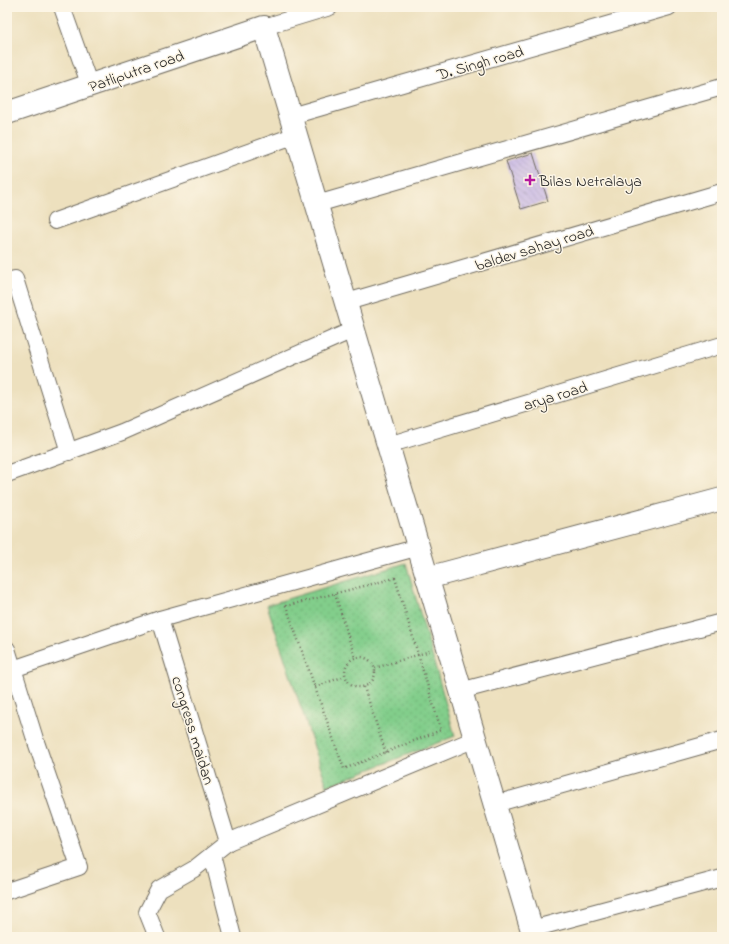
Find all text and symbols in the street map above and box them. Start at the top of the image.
street label: D. Singh road [433,40,527,88]
street label: Patliputra road [86,44,188,99]
place label: Bilas Netralaya [538,170,642,194]
marker: Bilas Netralaya [524,174,536,186]
street label: baldev sahay road [472,219,597,278]
street label: arya road [520,376,591,418]
street label: congress maidan [164,673,220,788]

